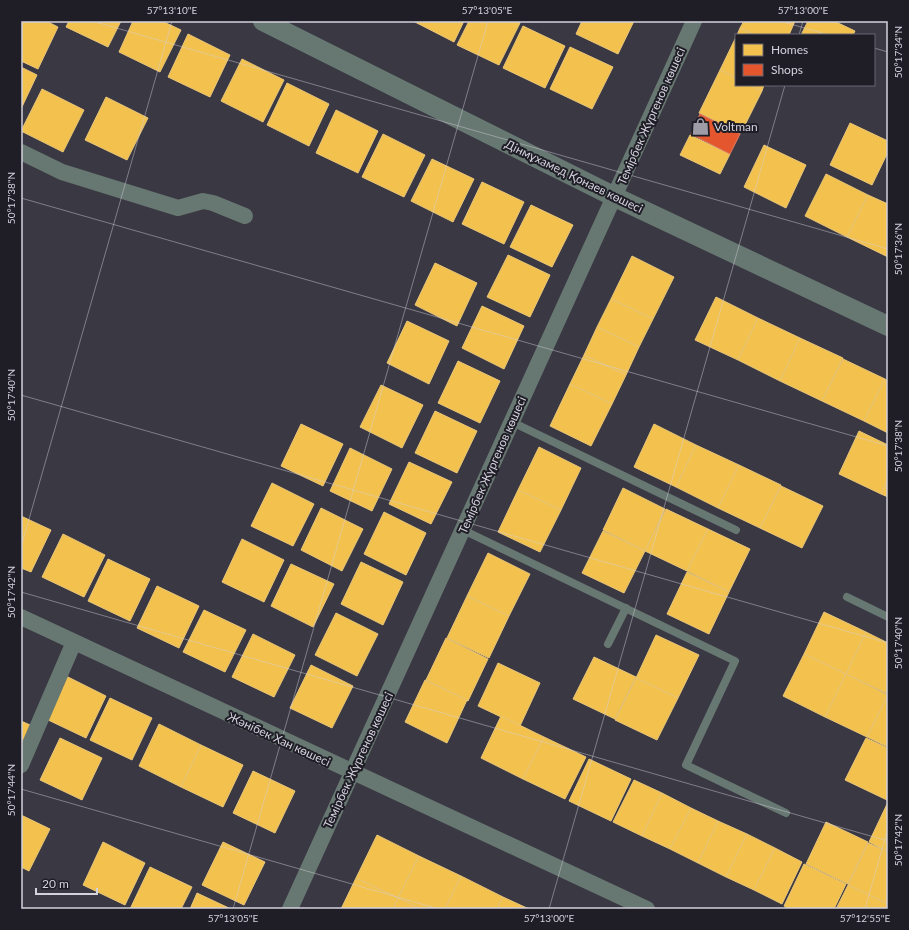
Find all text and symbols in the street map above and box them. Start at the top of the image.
text: 57°13'10"E [147,4,197,16]
text: 57°13'05"E [462,4,512,16]
text: 57°13'00"E [778,4,828,16]
text: 50°17'34"N [892,26,904,78]
legend [735,34,875,86]
text: Homes [771,42,808,57]
street label: Темірбек Жүргенов көшесі [614,45,688,187]
text: Shops [771,62,803,77]
shop icon: Voltman [691,116,711,136]
place label: Voltman [714,119,758,134]
street label: Дінмұхамед Қонаев көшесі [503,136,645,216]
text: 50°17'38"N [5,172,17,224]
text: 50°17'36"N [892,223,904,275]
text: 50°17'40"N [5,369,17,421]
street label: Темірбек Жүргенов көшесі [455,394,529,536]
text: 50°17'38"N [892,420,904,472]
text: 50°17'42"N [5,566,17,618]
text: 50°17'40"N [892,617,904,669]
street label: Темірбек Жүргенов көшесі [320,689,396,831]
street label: Жәнібек Хан көшесі [225,709,333,769]
text: 50°17'44"N [5,764,17,816]
text: 50°17'42"N [892,814,904,866]
scale bar [36,870,97,896]
text: 20 m [42,876,69,891]
text: 57°13'05"E [208,912,258,924]
text: 57°13'00"E [524,912,574,924]
text: 57°12'55"E [840,912,890,924]

